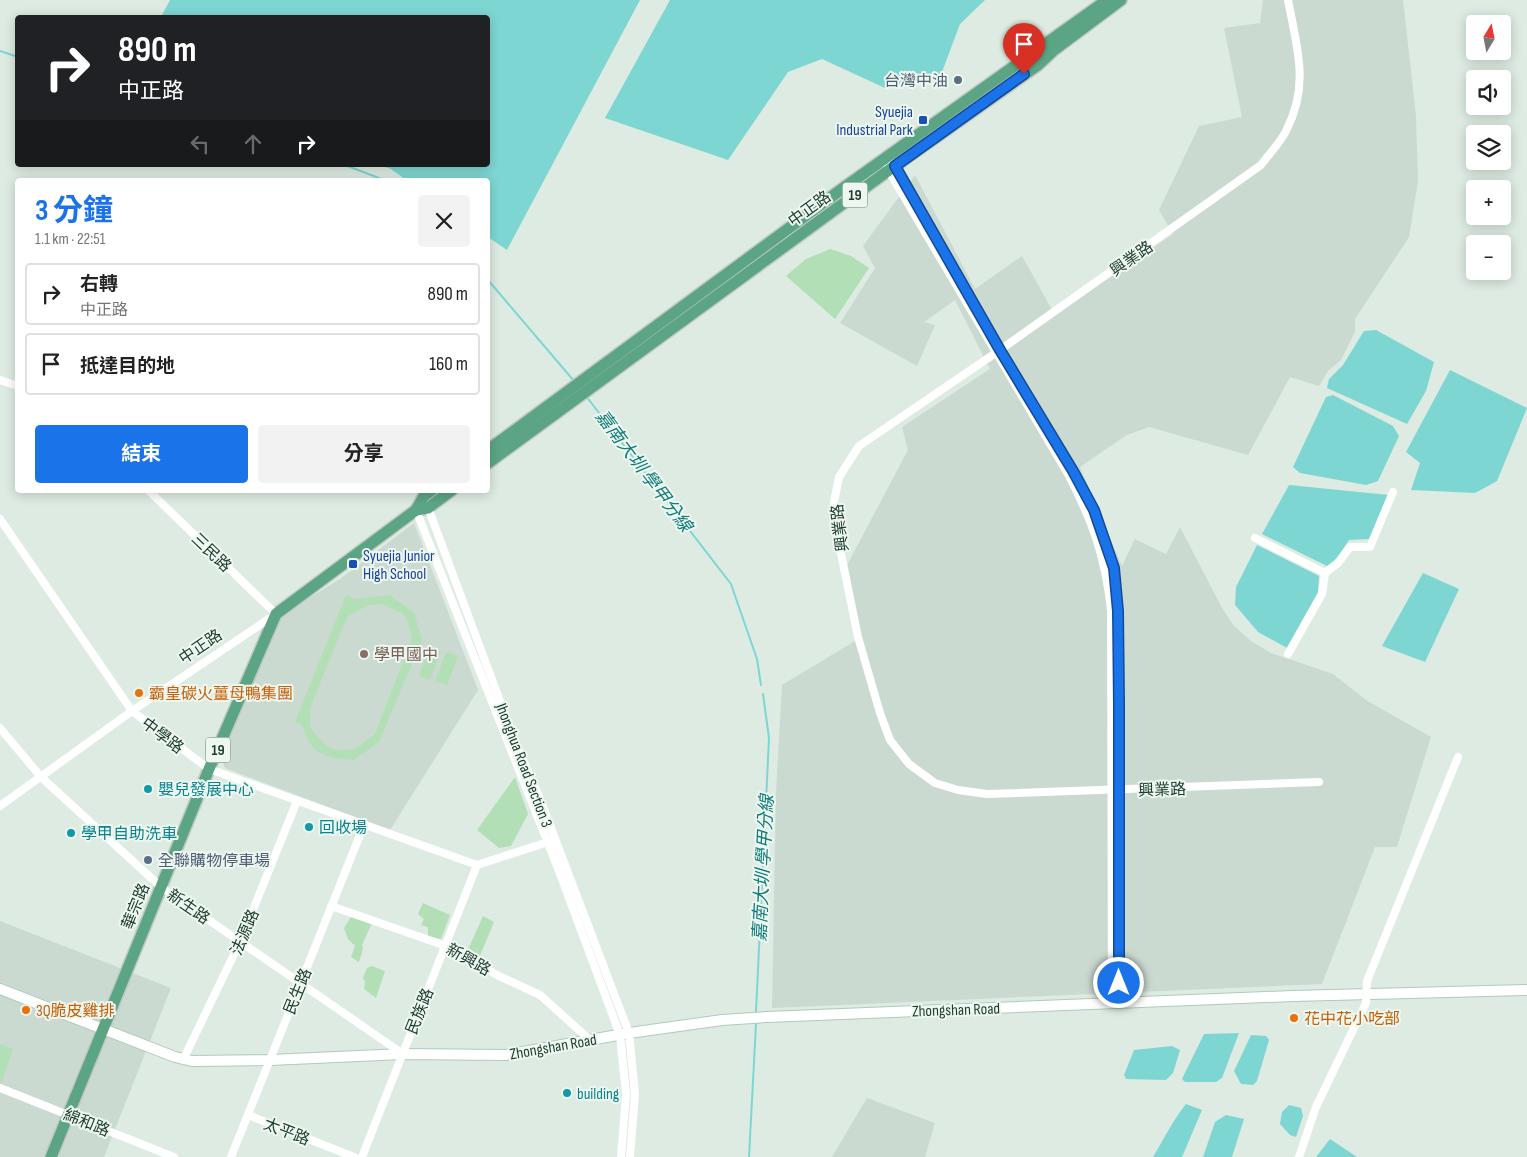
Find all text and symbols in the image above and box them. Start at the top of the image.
north arrow [1466,15,1511,60]
map controls [1466,15,1511,280]
pin [1003,23,1045,74]
text: 890 m [118,29,196,72]
icon: arrive [1010,30,1038,58]
icon: right [35,35,100,100]
button: sound [1466,70,1511,115]
place label: 台灣中油 [884,72,948,91]
marker: 台灣中油 [952,74,964,86]
text: 中正路 [118,78,184,105]
place label: Syuejia Industrial Park [836,103,913,140]
marker: Syuejia Industrial Park [917,114,929,126]
button: layers [1466,125,1511,170]
icon: left [186,130,214,158]
icon: ahead [239,130,267,158]
icon: right [292,130,320,158]
button: + [1466,180,1511,225]
road number: 19 [842,182,868,208]
street label: 中正路 [785,187,835,231]
text: 3 分鐘 [35,193,113,229]
button: close [418,195,470,247]
text: 1.1 km · 22:51 [35,230,105,249]
button: − [1466,235,1511,280]
street label: 興業路 [1107,238,1157,281]
text: 右轉 [80,273,118,296]
icon: right [37,280,65,308]
text: 890 m [428,283,468,306]
text: 中正路 [80,301,128,320]
icon: arrive [37,350,65,378]
text: 160 m [429,353,468,376]
text: 抵達目的地 [80,355,175,378]
water label: 嘉南大圳 學甲分線 [591,406,697,538]
button: 結束 [35,425,248,483]
button: 分享 [258,425,470,483]
street label: 興業路 [828,503,853,553]
street label: 三民路 [187,530,235,577]
place label: Syuejia Junior High School [363,547,435,584]
marker: Syuejia Junior High School [347,558,359,570]
street label: 中正路 [176,626,226,669]
place label: 學甲國中 [374,646,438,665]
marker: 學甲國中 [358,648,370,660]
place label: 霸皇碳火薑母鴨集團 [149,685,293,704]
marker: 霸皇碳火薑母鴨集團 [133,687,145,699]
street label: Jhonghua Road Section 3 [491,700,556,830]
street label: 中學路 [137,714,187,758]
road number: 19 [206,738,230,762]
street label: 興業路 [1138,780,1186,801]
place label: 嬰兒發展中心 [158,781,254,800]
marker: 嬰兒發展中心 [142,783,154,795]
water label: 嘉南大圳 學甲分線 [749,792,778,942]
place label: 回收場 [319,819,367,838]
marker: 回收場 [303,821,315,833]
place label: 學甲自助洗車 [81,825,177,844]
marker: 學甲自助洗車 [65,827,77,839]
place label: 全聯購物停車場 [158,852,270,871]
marker: 全聯購物停車場 [142,854,154,866]
street label: 華宗路 [119,881,154,932]
street label: 新生路 [163,886,213,929]
street label: 法源路 [227,907,264,958]
street label: 新興路 [443,940,494,980]
position arrow [1092,956,1144,1008]
street label: 民生路 [281,966,316,1017]
street label: 民族路 [403,986,438,1037]
street label: Zhongshan Road [912,999,1000,1022]
place label: 3Q脆皮雞排 [36,1002,115,1021]
marker: 3Q脆皮雞排 [20,1004,32,1016]
place label: 花中花小吃部 [1304,1010,1400,1029]
marker: 花中花小吃部 [1288,1012,1300,1024]
street label: Zhongshan Road [508,1030,598,1064]
place label: building [577,1085,619,1104]
marker: building [561,1087,573,1099]
street label: 綿和路 [61,1106,112,1141]
street label: 太平路 [261,1115,312,1150]

